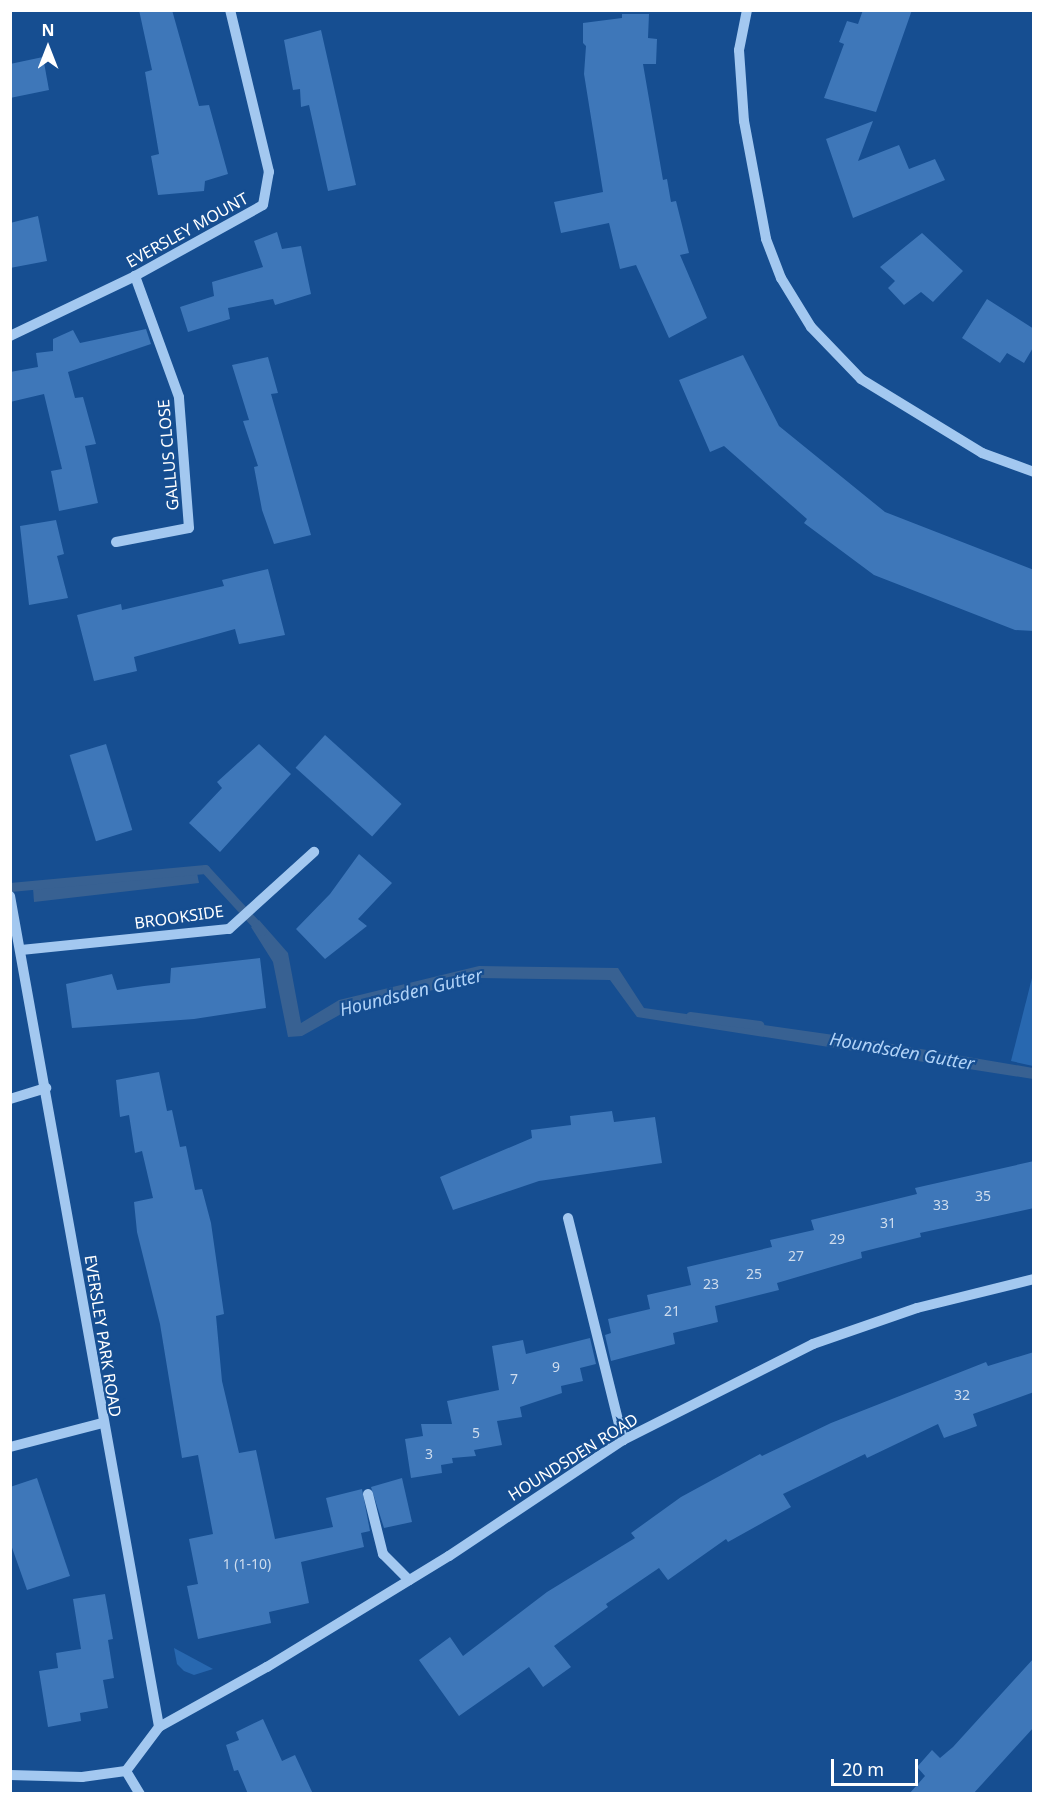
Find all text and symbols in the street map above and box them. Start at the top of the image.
north arrow [18,18,78,78]
text: N [41,19,55,41]
street label: EVERSLEY MOUNT [123,189,251,271]
street label: GALLUS CLOSE [154,399,182,511]
street label: BROOKSIDE [133,901,225,933]
water label: Houndsden Gutter [337,964,485,1020]
water label: Houndsden Gutter [828,1028,976,1074]
house number: 35 [975,1188,991,1204]
house number: 33 [933,1197,949,1213]
house number: 31 [880,1215,896,1231]
house number: 29 [829,1231,845,1247]
house number: 27 [788,1248,804,1264]
street label: EVERSLEY PARK ROAD [81,1254,125,1418]
house number: 25 [746,1266,762,1282]
house number: 23 [703,1276,719,1292]
house number: 21 [664,1303,680,1319]
house number: 9 [552,1359,560,1375]
house number: 7 [510,1371,518,1387]
house number: 32 [954,1387,970,1403]
street label: HOUNDSDEN ROAD [504,1409,642,1505]
house number: 5 [472,1425,480,1441]
house number: 3 [425,1446,433,1462]
house number: 1 (1-10) [223,1556,271,1572]
scale bar [834,1747,921,1785]
text: 20 m [842,1757,884,1781]

